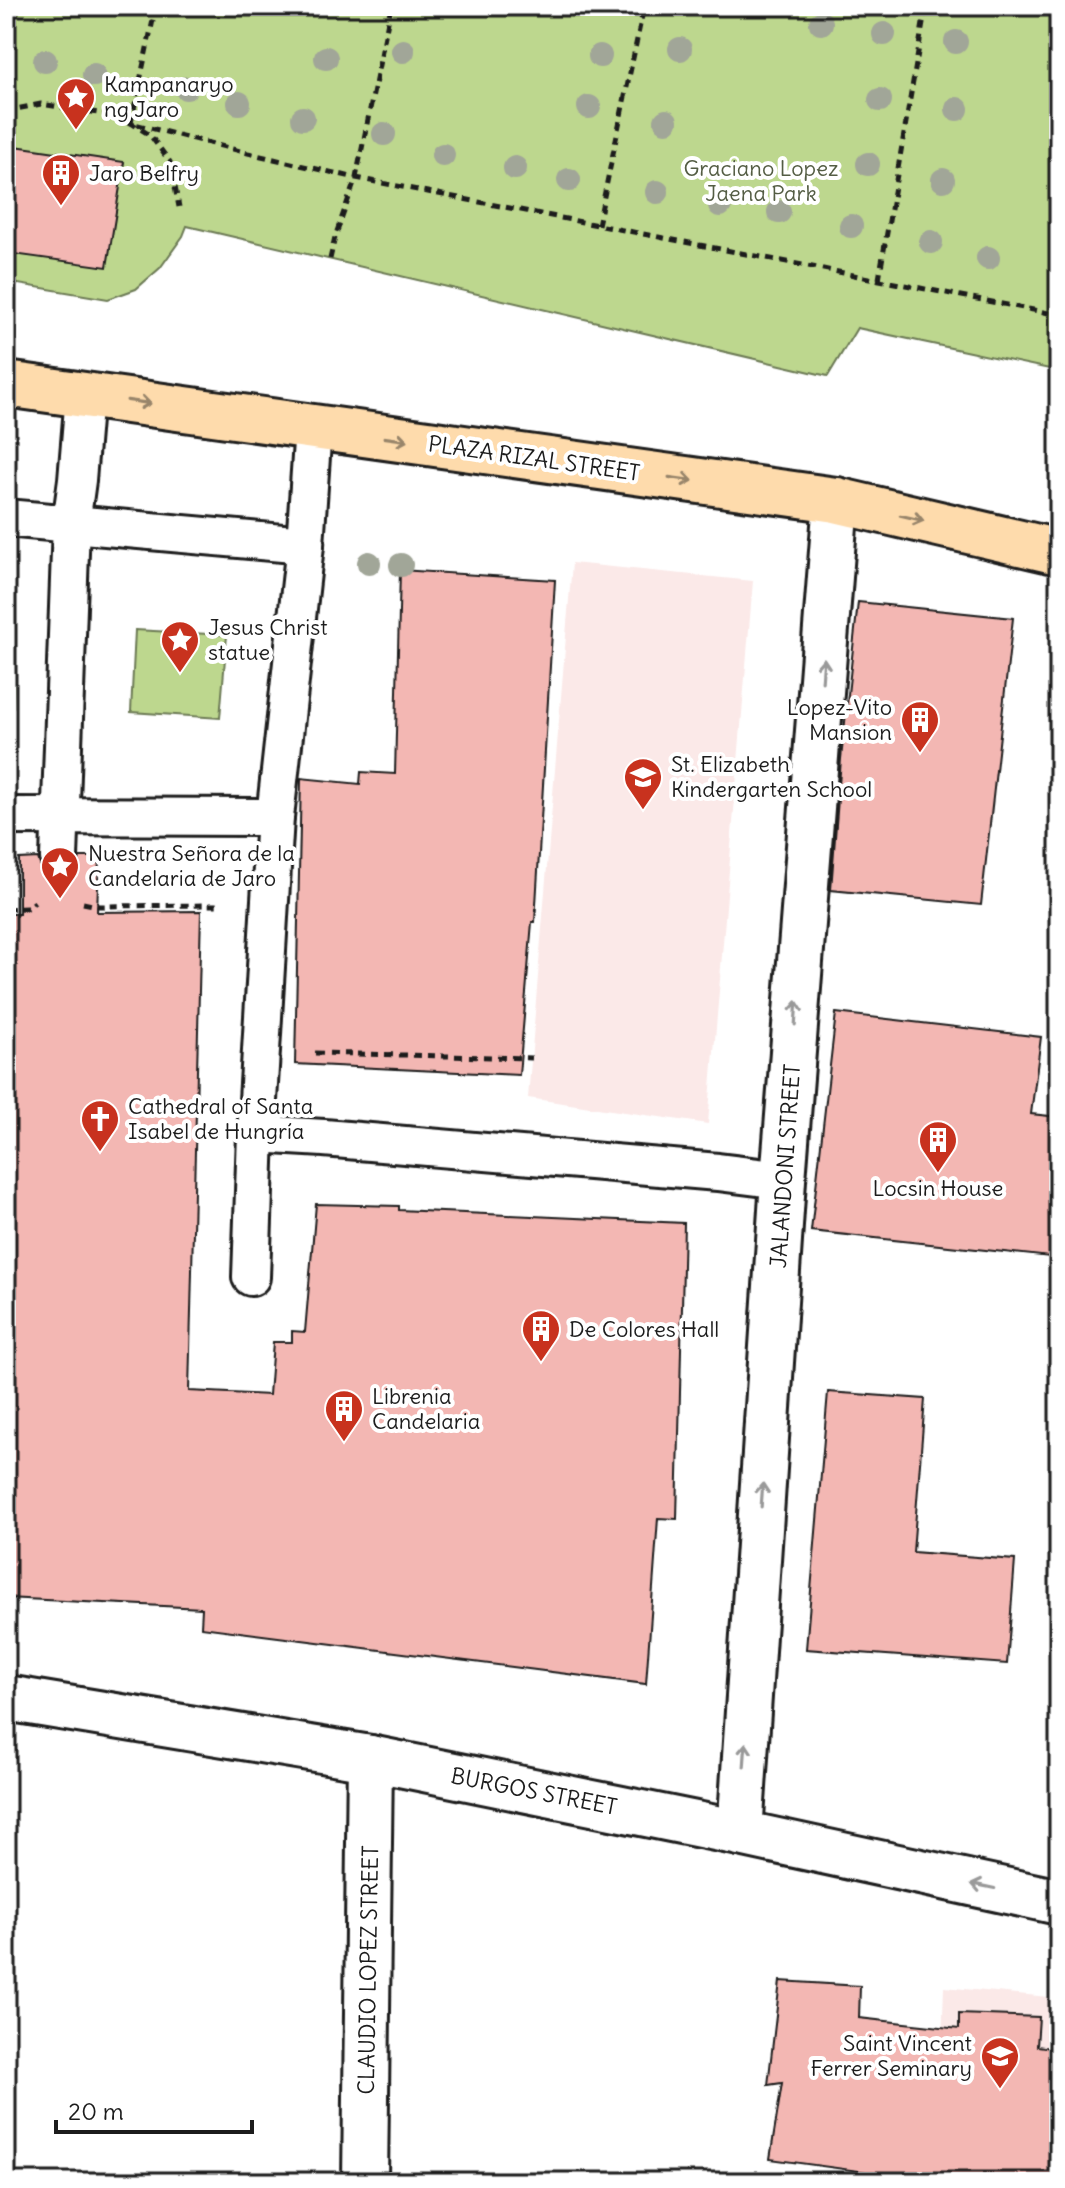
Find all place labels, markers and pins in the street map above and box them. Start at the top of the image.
place label: Kampanaryo ng Jaro [104,70,234,123]
place icon: Kampanaryo ng Jaro [55,76,97,131]
building icon: Jaro Belfry [40,152,82,207]
place label: Jaro Belfry [89,159,199,187]
place label: Jesus Christ statue [208,613,328,666]
place icon: Jesus Christ statue [159,619,201,674]
place label: Lopez-Vito Mansion [787,693,892,746]
building icon: Lopez-Vito Mansion [899,699,941,754]
place label: St. Elizabeth Kindergarten School [671,750,872,803]
school or university icon: St. Elizabeth Kindergarten School [622,756,664,811]
place label: Nuestra Señora de la Candelaria de Jaro [88,839,295,892]
place icon: Nuestra Señora de la Candelaria de Jaro [39,845,81,900]
place label: Cathedral of Santa Isabel de Hungría [128,1092,313,1145]
church icon: Cathedral of Santa Isabel de Hungría [79,1098,121,1153]
building icon: Locsin House [917,1119,959,1174]
place label: Locsin House [873,1174,1003,1202]
building icon: De Colores Hall [520,1308,562,1363]
place label: De Colores Hall [569,1315,719,1343]
place label: Librenia Candelaria [372,1382,480,1435]
building icon: Librenia Candelaria [323,1388,365,1443]
place label: Saint Vincent Ferrer Seminary [810,2029,972,2082]
school or university icon: Saint Vincent Ferrer Seminary [979,2035,1021,2090]

